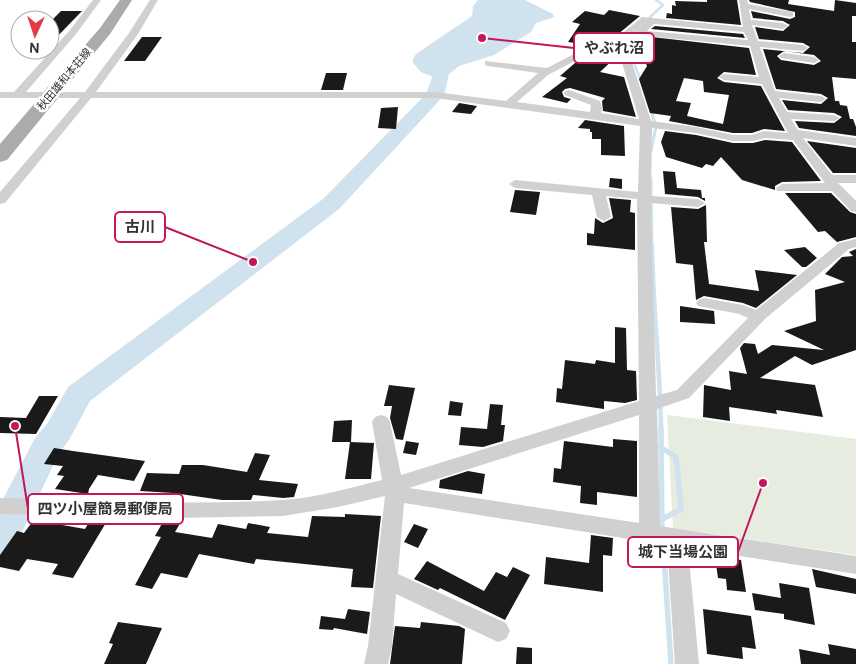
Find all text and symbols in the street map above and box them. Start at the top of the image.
north arrow [10,10,60,60]
callout: やぶれ沼 [574,33,654,63]
text: やぶれ沼 [584,38,644,58]
text: N [29,39,40,57]
street label: 秋田雄和本荘線 [34,45,94,113]
callout: 古川 [115,212,165,242]
text: 古川 [125,217,155,237]
callout: 四ツ小屋簡易郵便局 [28,494,183,524]
text: 四ツ小屋簡易郵便局 [37,499,173,519]
callout: 城下当場公園 [628,537,738,567]
text: 城下当場公園 [638,542,728,562]

